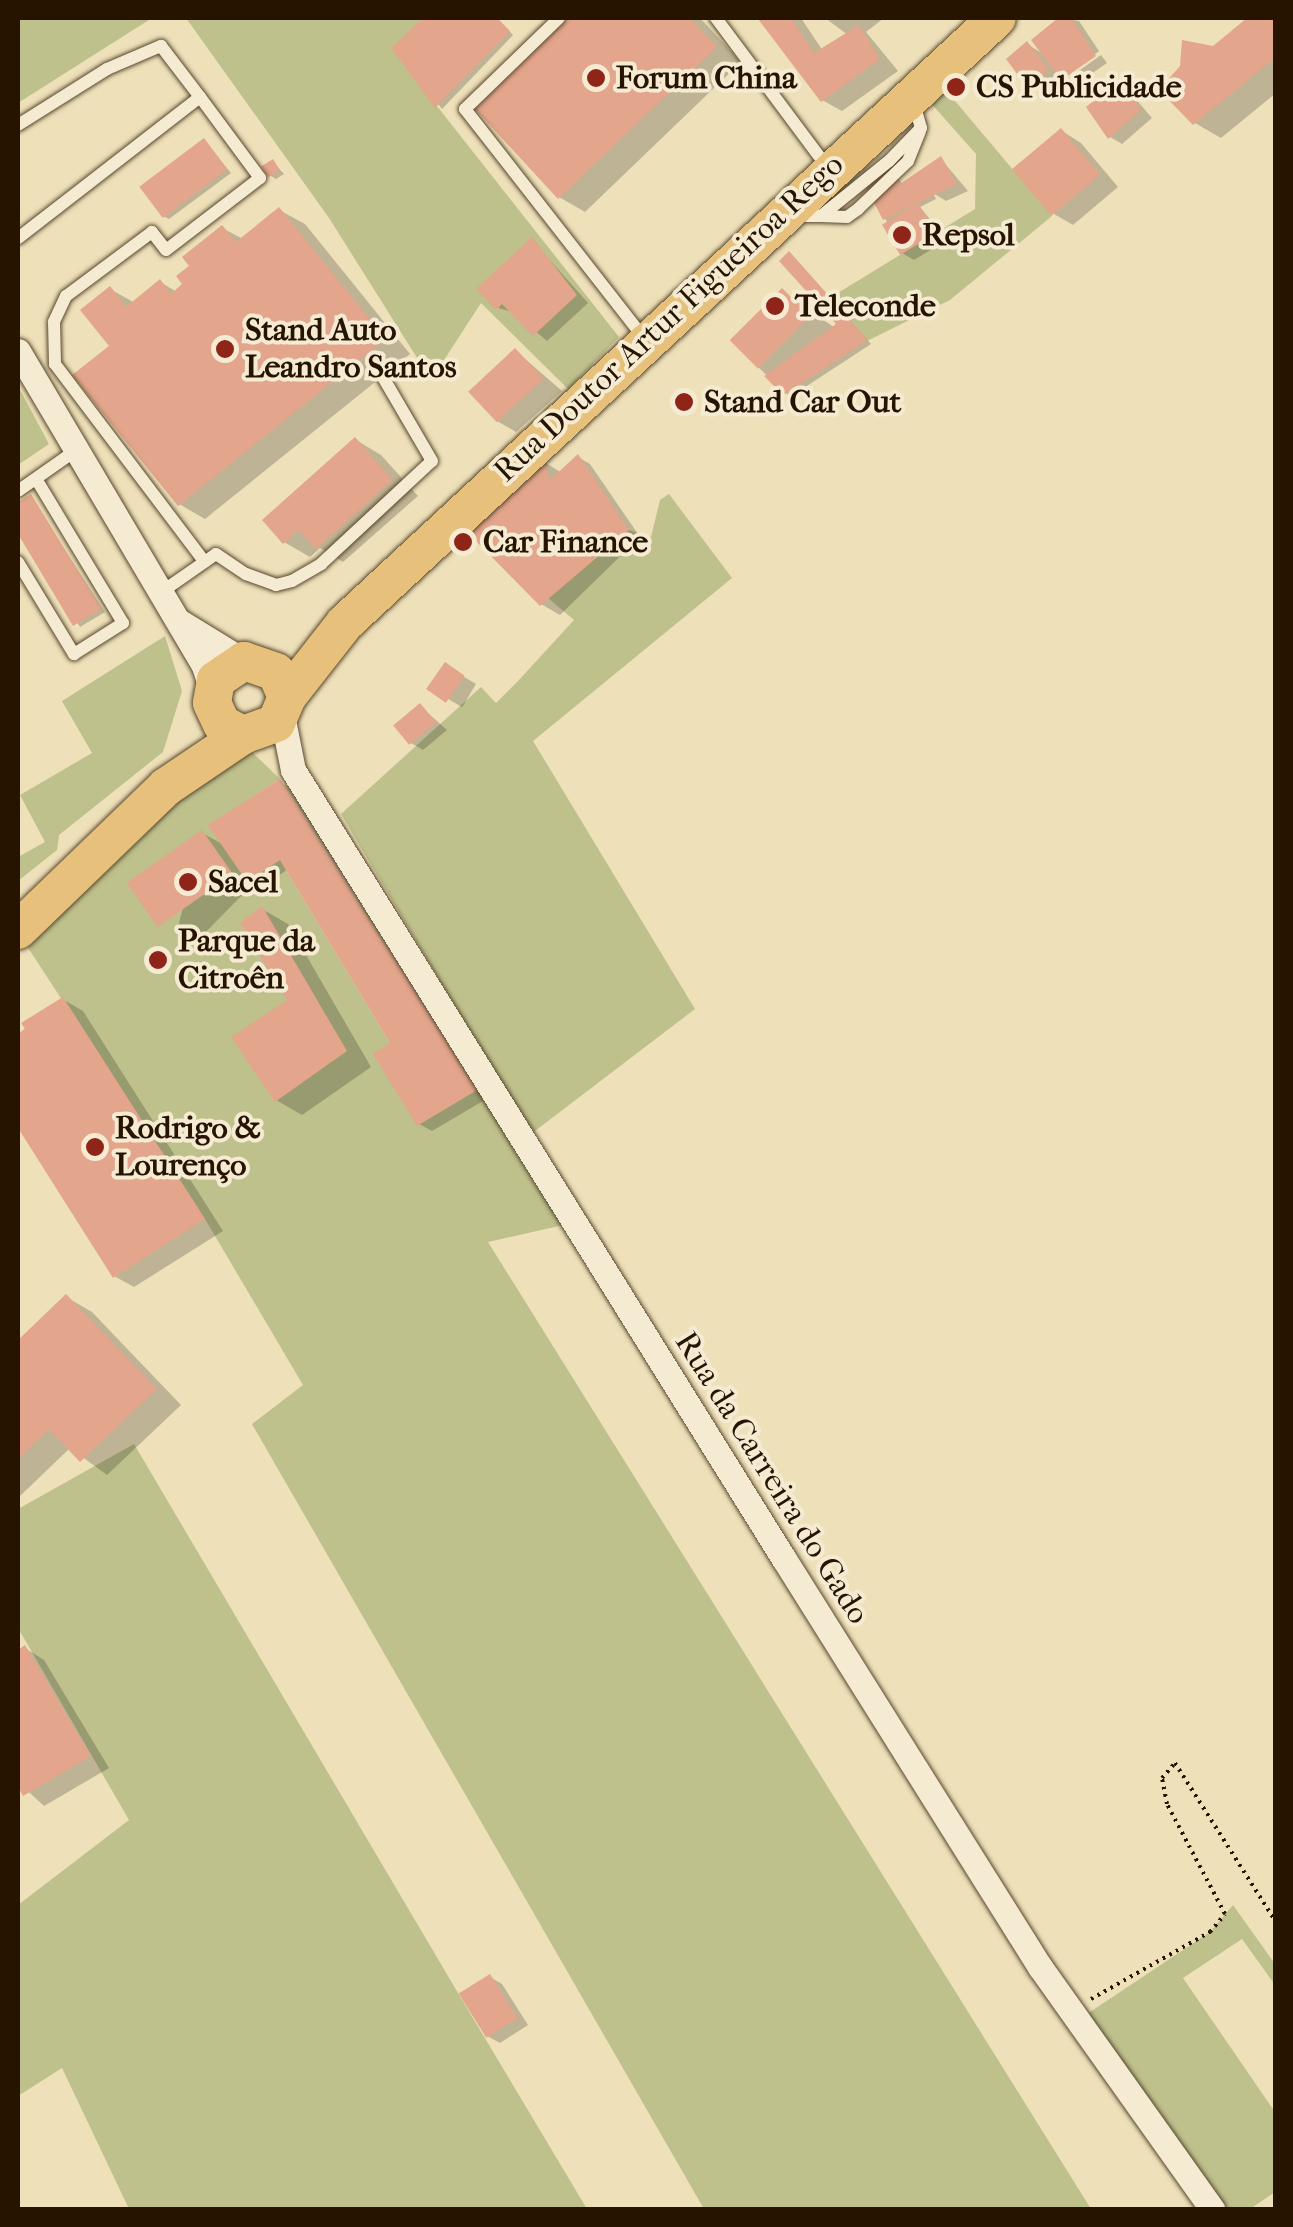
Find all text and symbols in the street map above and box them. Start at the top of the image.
place label: Forum China [616,59,797,97]
marker: Forum China [585,67,607,89]
place label: CS Publicidade [976,68,1182,106]
marker: CS Publicidade [945,76,967,98]
street label: Rua Doutor Artur Figueiroa Rego [486,146,852,490]
place label: Repsol [922,216,1015,254]
marker: Repsol [891,224,913,246]
place label: Teleconde [795,287,936,325]
marker: Teleconde [764,295,786,317]
place label: Stand Auto Leandro Santos [245,312,457,387]
marker: Stand Auto Leandro Santos [214,338,236,360]
place label: Stand Car Out [704,383,901,421]
marker: Stand Car Out [673,391,695,413]
place label: Car Finance [483,523,648,561]
marker: Car Finance [452,531,474,553]
place label: Sacel [208,863,278,901]
marker: Sacel [177,871,199,893]
place label: Parque da Citroên [178,923,315,998]
marker: Parque da Citroên [147,949,169,971]
place label: Rodrigo & Lourenço [115,1110,261,1185]
marker: Rodrigo & Lourenço [84,1136,106,1158]
street label: Rua da Carreira do Gado [666,1325,878,1631]

